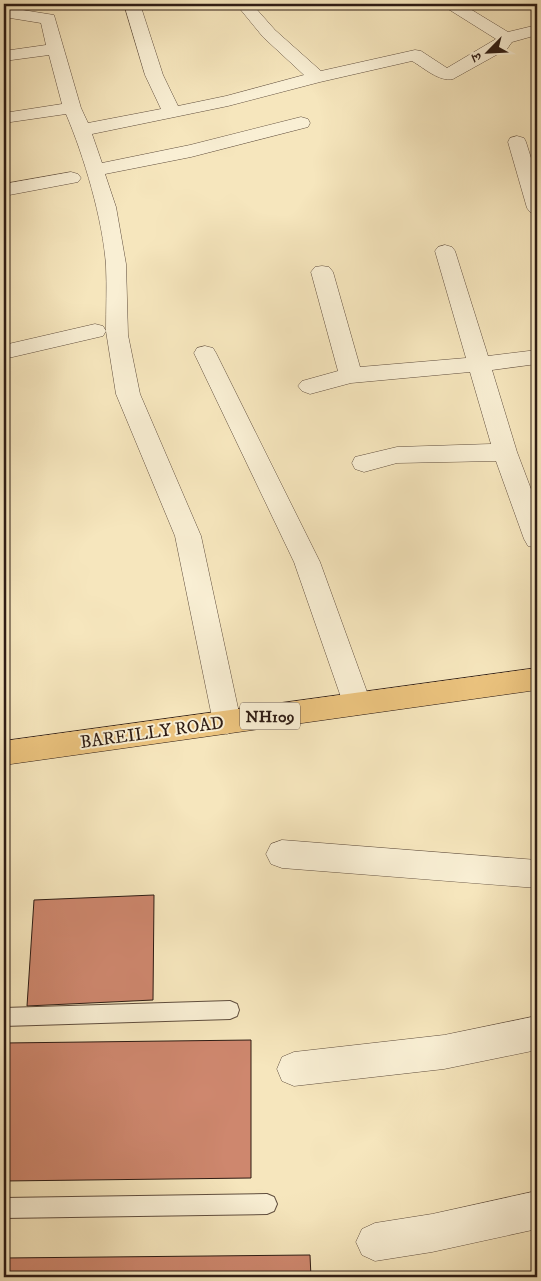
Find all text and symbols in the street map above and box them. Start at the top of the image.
north arrow [464,28,514,78]
text: उ [467,49,487,65]
road number: NH109 [240,702,300,729]
street label: BAREILLY ROAD [79,712,225,754]

